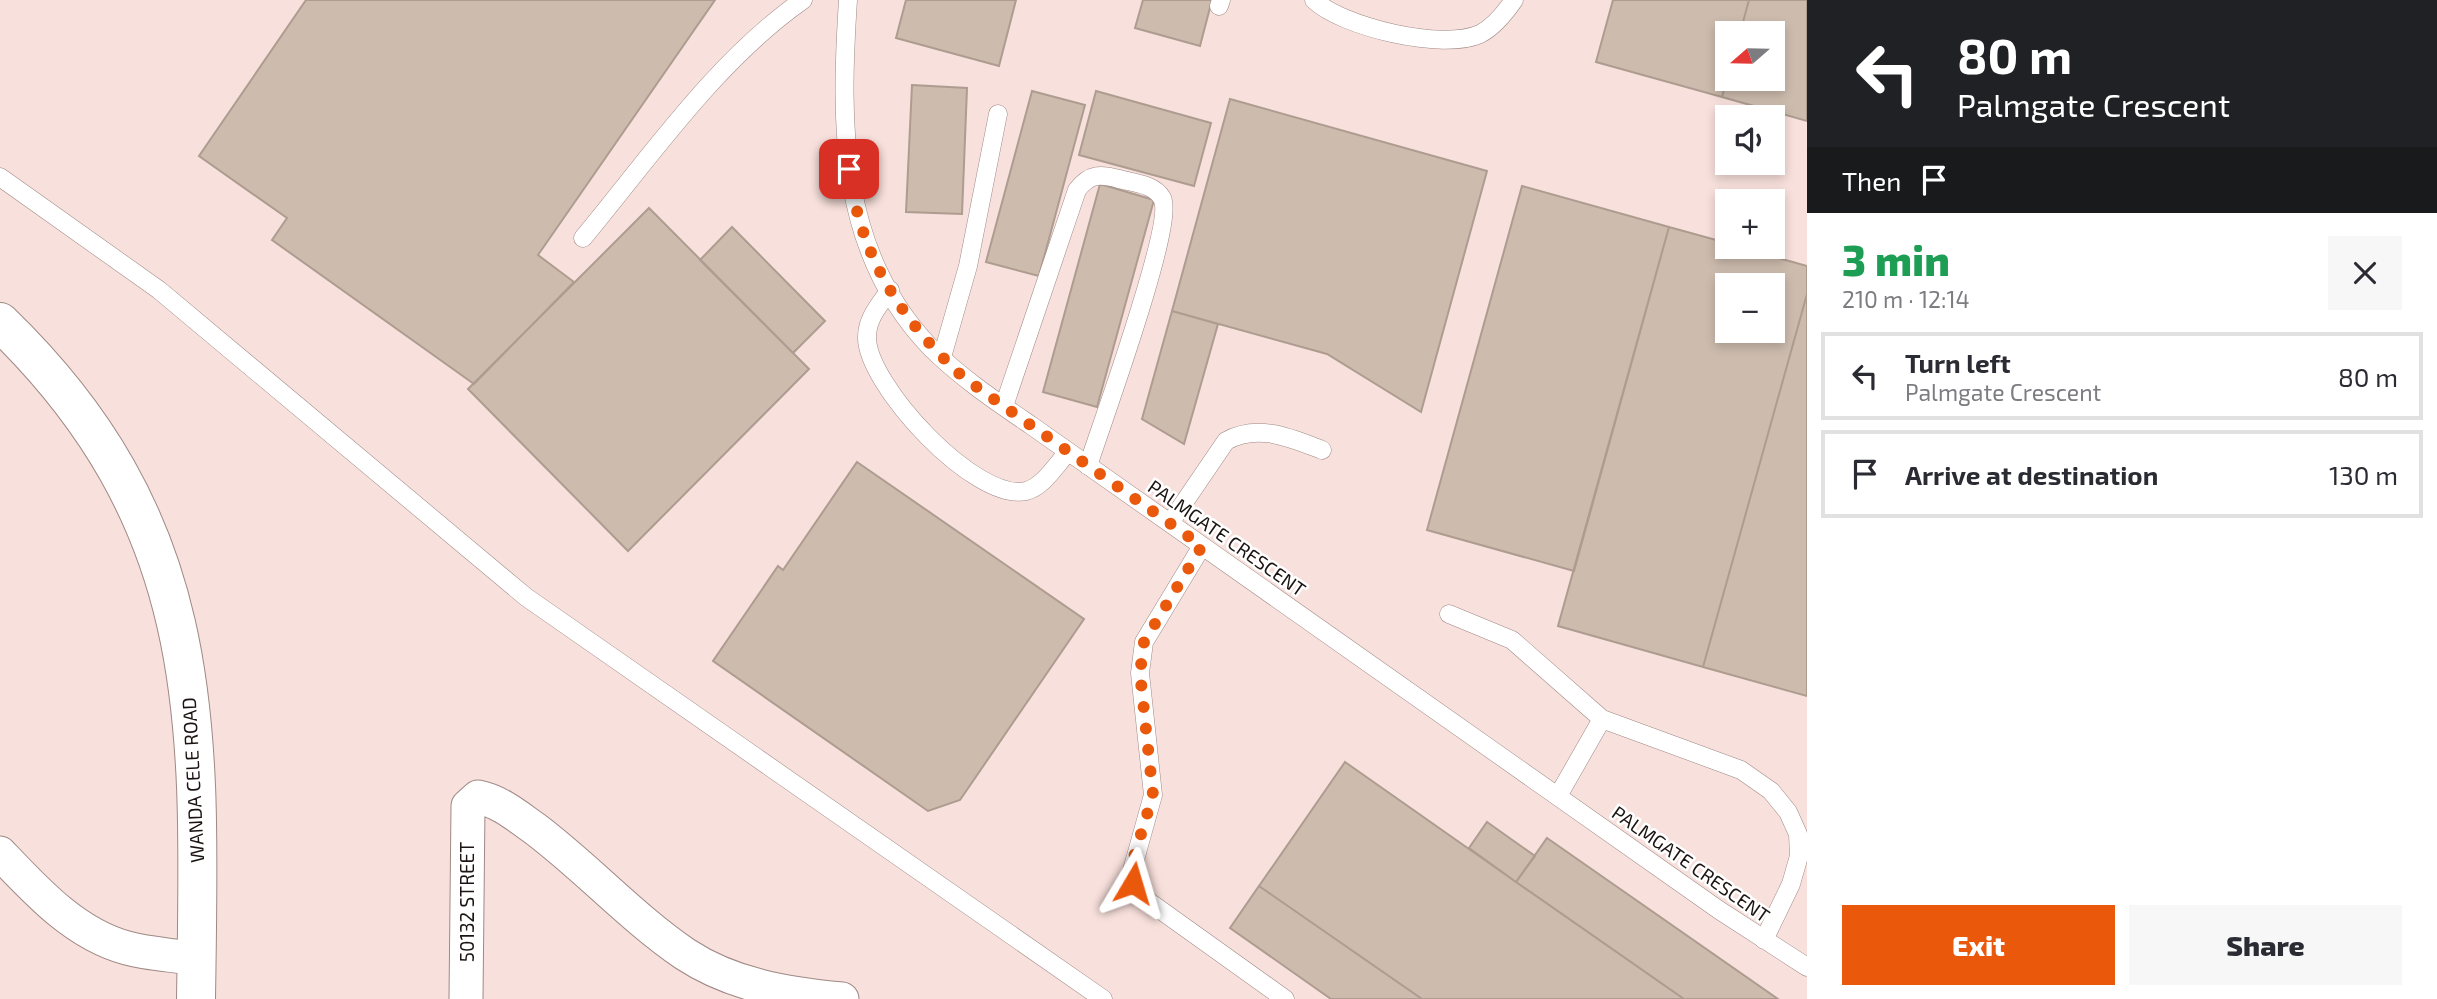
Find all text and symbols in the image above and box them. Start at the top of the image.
north arrow [1715,21,1785,91]
map controls [1715,21,1785,343]
text: 80 m [1957,25,2072,84]
icon: left [1842,28,1933,119]
text: Palmgate Crescent [1957,85,2230,123]
button: sound [1715,105,1785,175]
pin [819,139,879,199]
icon: arrive [830,150,868,188]
icon: arrive [1915,161,1953,199]
text: Then [1842,165,1901,196]
button: + [1715,189,1785,259]
text: 3 min [1842,234,1950,284]
button: close [2328,236,2402,310]
button: − [1715,273,1785,343]
text: 210 m · 12:14 [1842,285,1970,313]
text: Turn left [1905,347,2011,378]
icon: left [1846,357,1884,395]
text: 80 m [2338,361,2398,392]
text: Palmgate Crescent [1905,378,2101,406]
icon: arrive [1846,455,1884,493]
text: Arrive at destination [1905,459,2158,490]
text: 130 m [2329,459,2398,490]
street label: PALMGATE CRESCENT [1144,475,1311,601]
street label: WANDA CELE ROAD [177,697,208,863]
street label: PALMGATE CRESCENT [1608,801,1775,927]
street label: 50132 STREET [455,842,478,962]
position arrow [1096,846,1170,920]
button: Exit [1842,905,2115,985]
button: Share [2129,905,2402,985]

